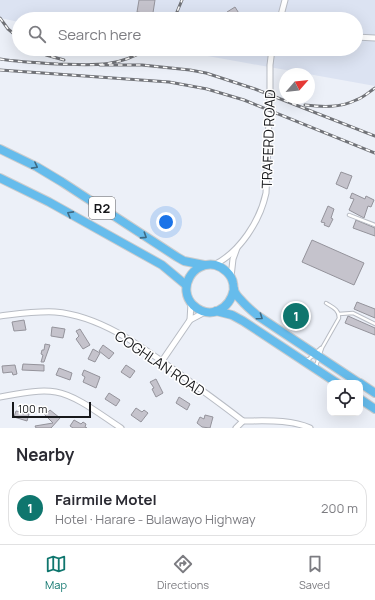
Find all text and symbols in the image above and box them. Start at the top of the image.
search box [12,12,363,56]
icon: search [26,23,48,45]
text: Search here [58,24,141,45]
north arrow [279,68,315,104]
street label: TRAFERD ROAD [257,89,279,189]
one-way arrow [31,162,38,169]
road number: R2 [89,197,115,219]
one-way arrow [67,211,74,219]
your location [156,212,176,232]
one-way arrow [140,231,147,238]
pin: 1 [283,301,309,331]
one-way arrow [256,312,263,320]
street label: COGHLAN ROAD [111,326,209,400]
map controls [327,380,363,416]
button: locate [327,380,363,416]
scale bar [12,400,91,419]
text: 100 m [18,401,47,416]
text: Nearby [16,443,74,466]
text: Fairmile Motel [55,489,157,510]
text: 1 [27,499,33,517]
text: 200 m [321,499,358,517]
text: Hotel · Harare - Bulawayo Highway [55,510,256,528]
tab: Map [45,553,67,592]
tab: Directions [157,553,209,592]
tab: Saved [299,553,330,592]

